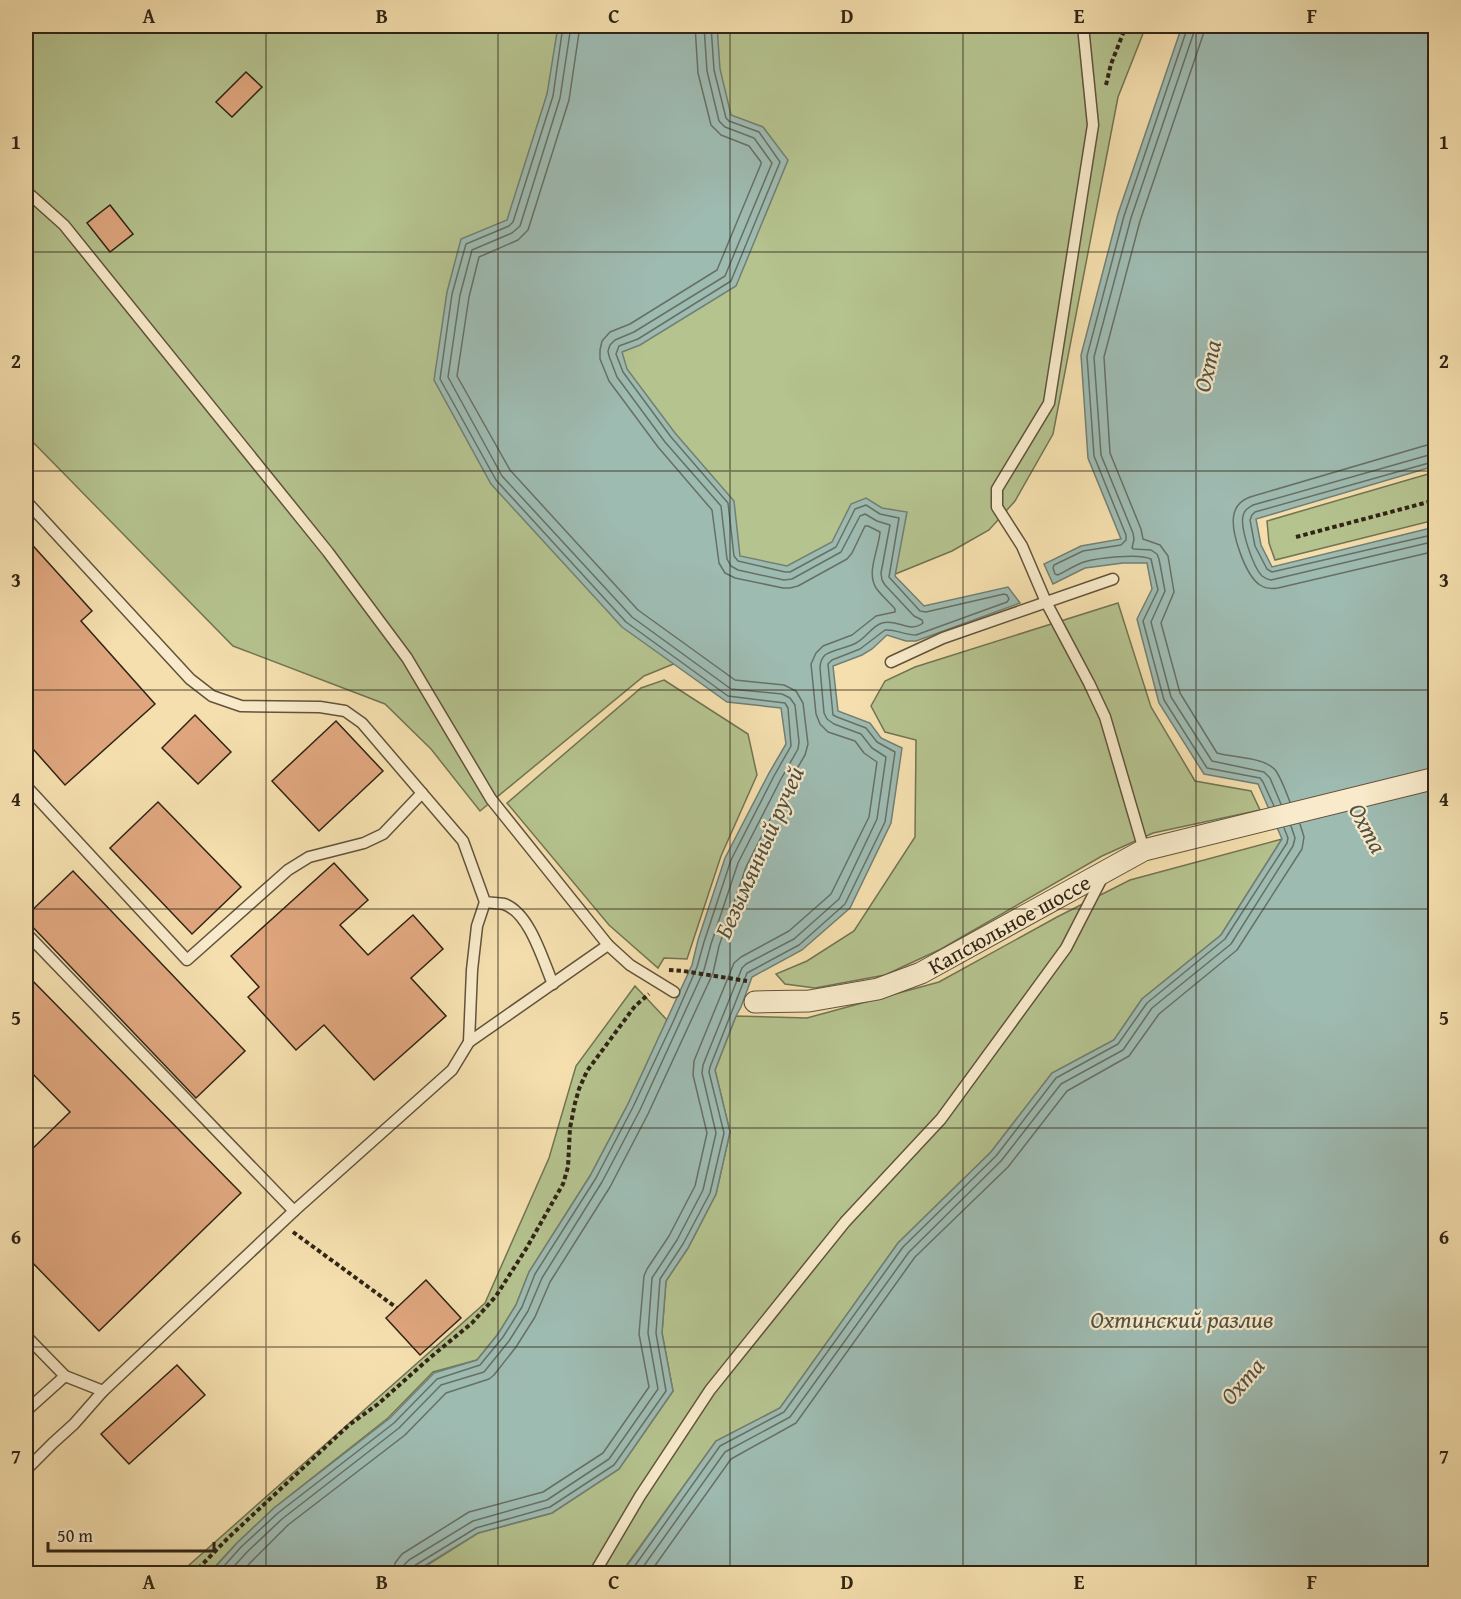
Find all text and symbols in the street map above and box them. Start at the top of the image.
text: A [143,1,156,30]
text: B [376,1,388,30]
text: C [608,1,620,30]
text: D [840,1,854,30]
text: E [1074,1,1085,30]
text: F [1307,1,1317,30]
text: 1 [11,127,21,156]
text: 1 [1439,127,1449,156]
water label: Охта [1184,336,1230,396]
text: 2 [11,346,21,375]
text: 2 [1439,346,1449,375]
text: 3 [11,565,21,594]
text: 3 [1439,565,1449,594]
water label: Безымянный ручей [705,760,813,944]
text: 4 [11,784,21,813]
text: 4 [1439,784,1449,813]
water label: Охта [1340,797,1396,859]
street label: Капсюльное шоссе [922,866,1096,982]
text: 5 [11,1003,21,1032]
text: 5 [1439,1003,1449,1032]
text: 6 [11,1222,21,1251]
text: 6 [1439,1222,1449,1251]
water label: Охтинский разлив [1090,1302,1274,1337]
water label: Охта [1211,1350,1273,1412]
text: 7 [11,1441,21,1470]
text: 7 [1439,1441,1449,1470]
scale bar [48,1515,214,1553]
text: 50 m [57,1522,93,1549]
text: A [143,1567,156,1596]
text: B [376,1567,388,1596]
text: C [608,1567,620,1596]
text: D [840,1567,854,1596]
text: E [1074,1567,1085,1596]
text: F [1307,1567,1317,1596]

